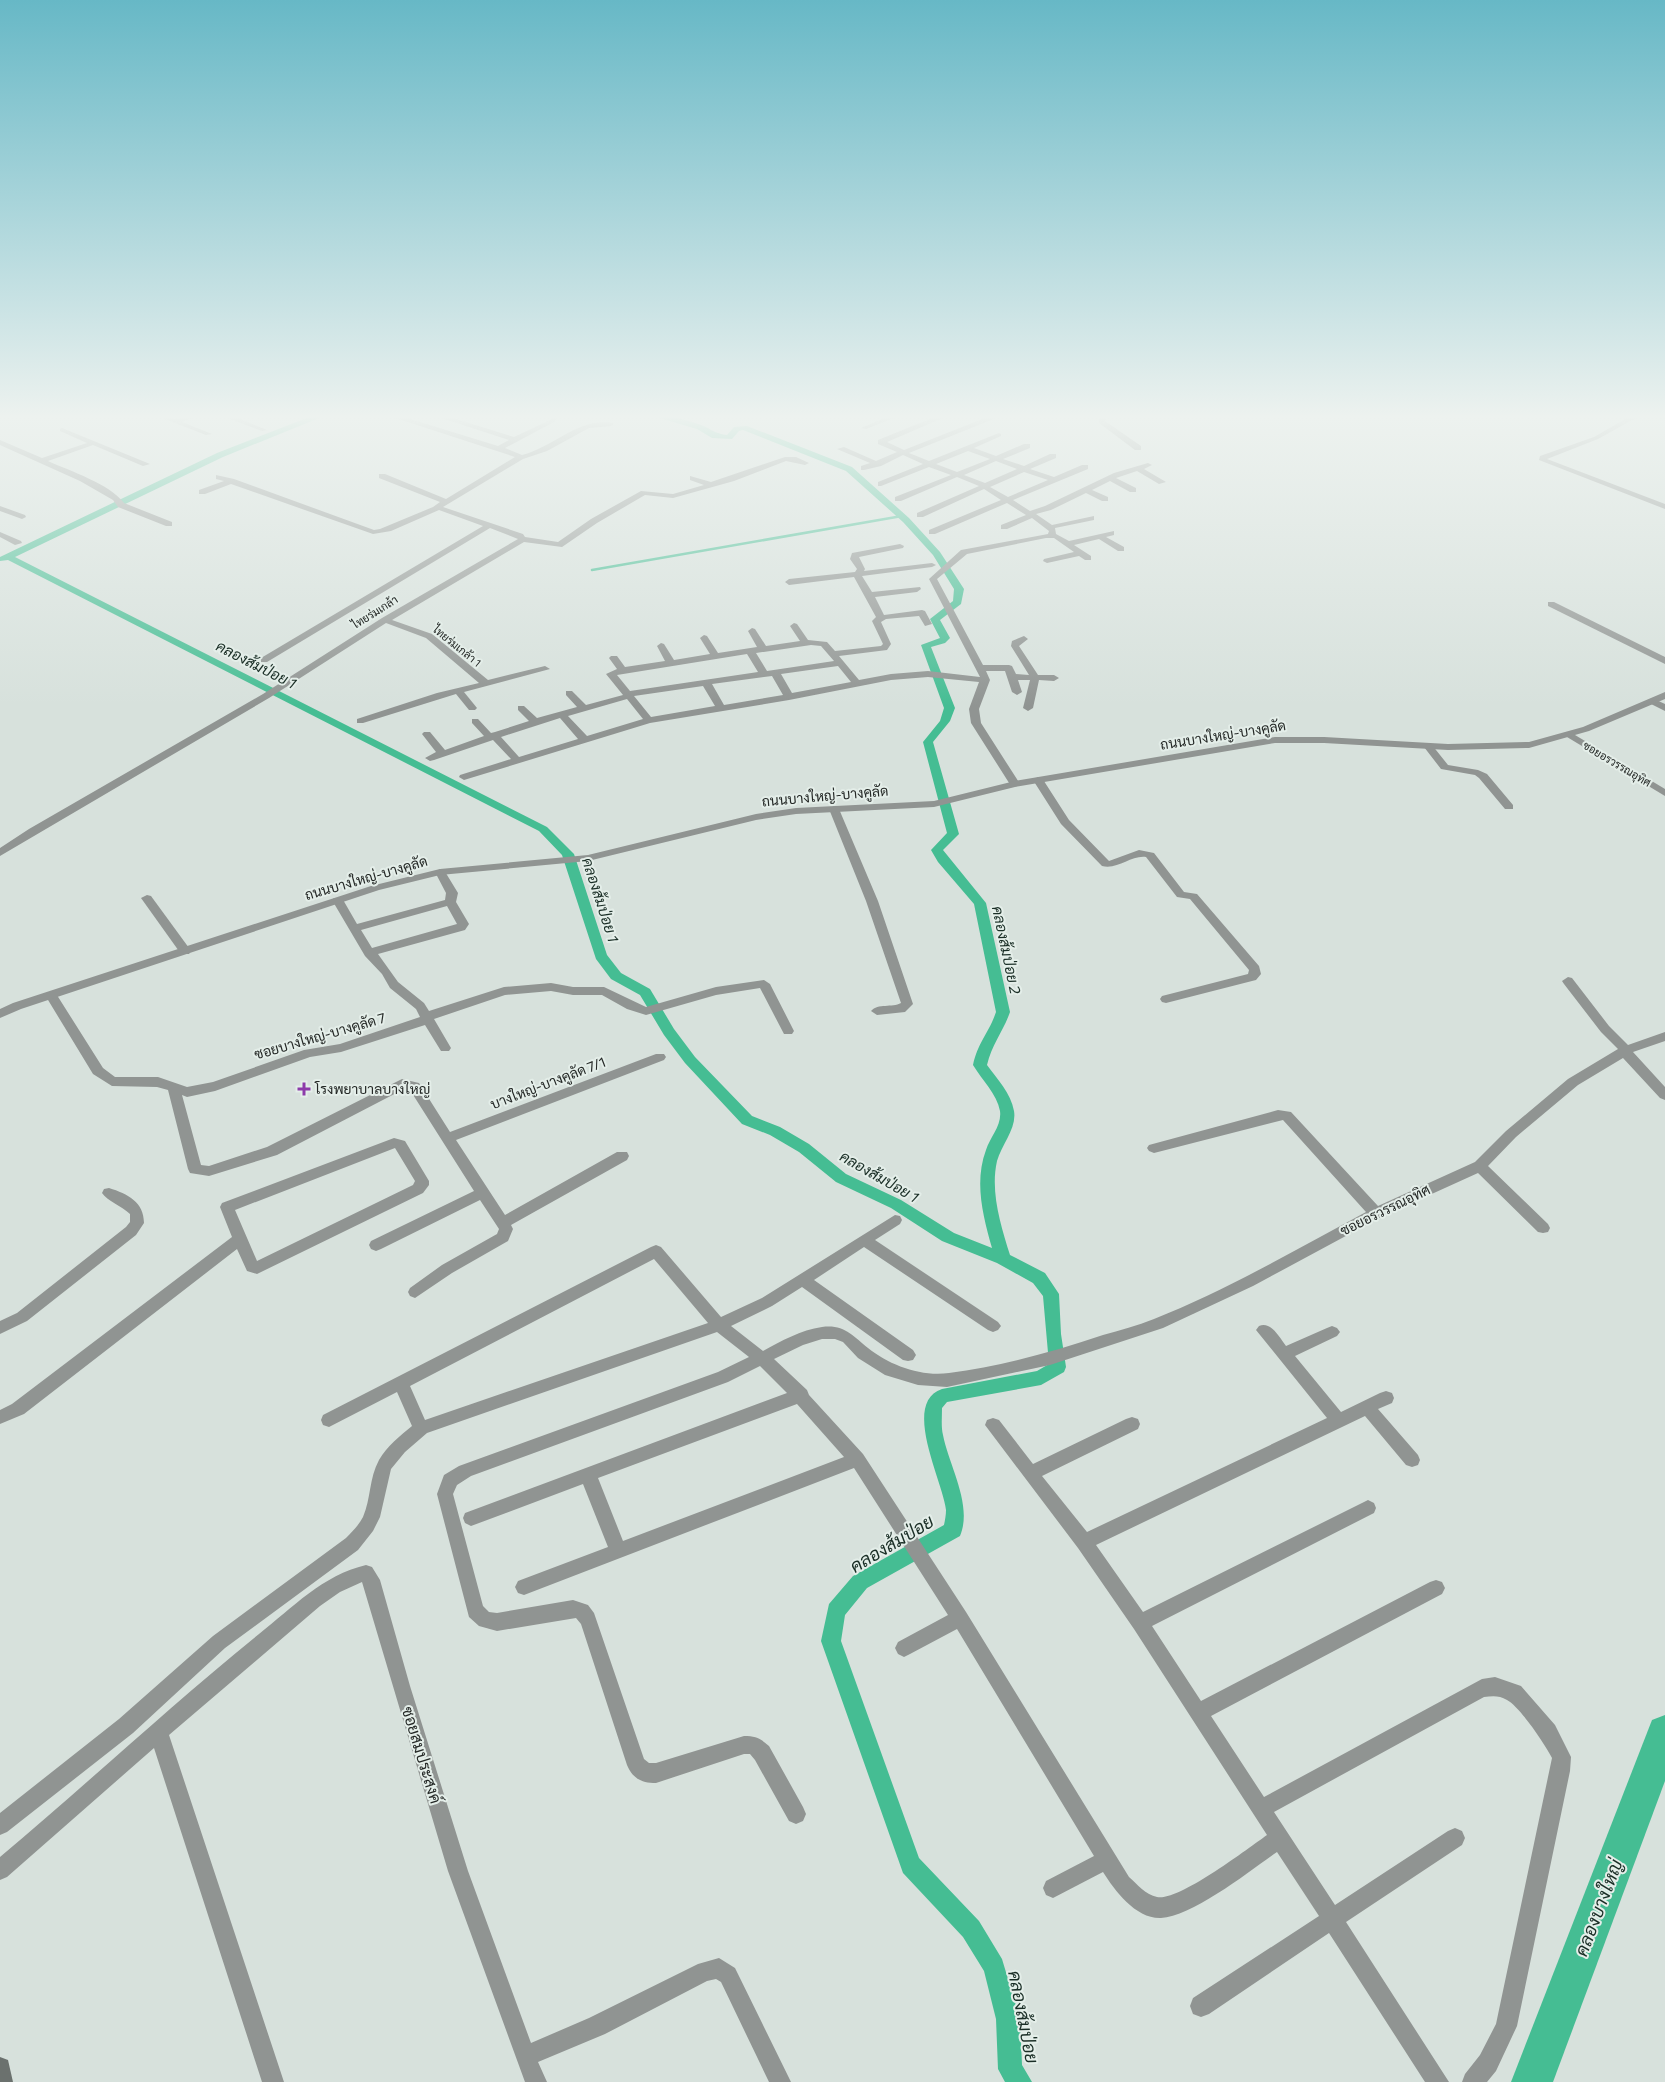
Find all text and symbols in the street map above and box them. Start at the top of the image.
street label: ไทยร่มเกล้า [348,592,400,631]
street label: ไทยร่มเกล้า 1 [430,621,485,669]
water label: คลองส้มป่อย 1 [213,636,300,692]
street label: ถนนบางใหญ่-บางคูลัด [1159,716,1287,755]
street label: ซอยอรวรรณอุทิศ [1579,738,1654,792]
street label: ถนนบางใหญ่-บางคูลัด [761,782,889,811]
street label: ถนนบางใหญ่-บางคูลัด [303,852,430,905]
water label: คลองส้มป่อย 1 [579,855,623,945]
water label: คลองส้มป่อย 2 [989,904,1025,996]
street label: ซอยบางใหญ่-บางคูลัด 7 [252,1009,388,1064]
street label: บางใหญ่-บางคูลัด 7/1 [488,1053,609,1114]
place label: โรงพยาบาลบางใหญ่ [314,1080,430,1098]
marker: โรงพยาบาลบางใหญ่ [297,1082,311,1096]
water label: คลองส้มป่อย 1 [837,1146,923,1206]
street label: ซอยอรวรรณอุทิศ [1337,1180,1433,1240]
water label: คลองส้มป่อย [845,1509,938,1577]
street label: ซอยสมประสงค์ [399,1703,448,1806]
water label: คลองบางใหญ่ [1569,1855,1628,1960]
water label: คลองส้มป่อย [1004,1968,1044,2065]

